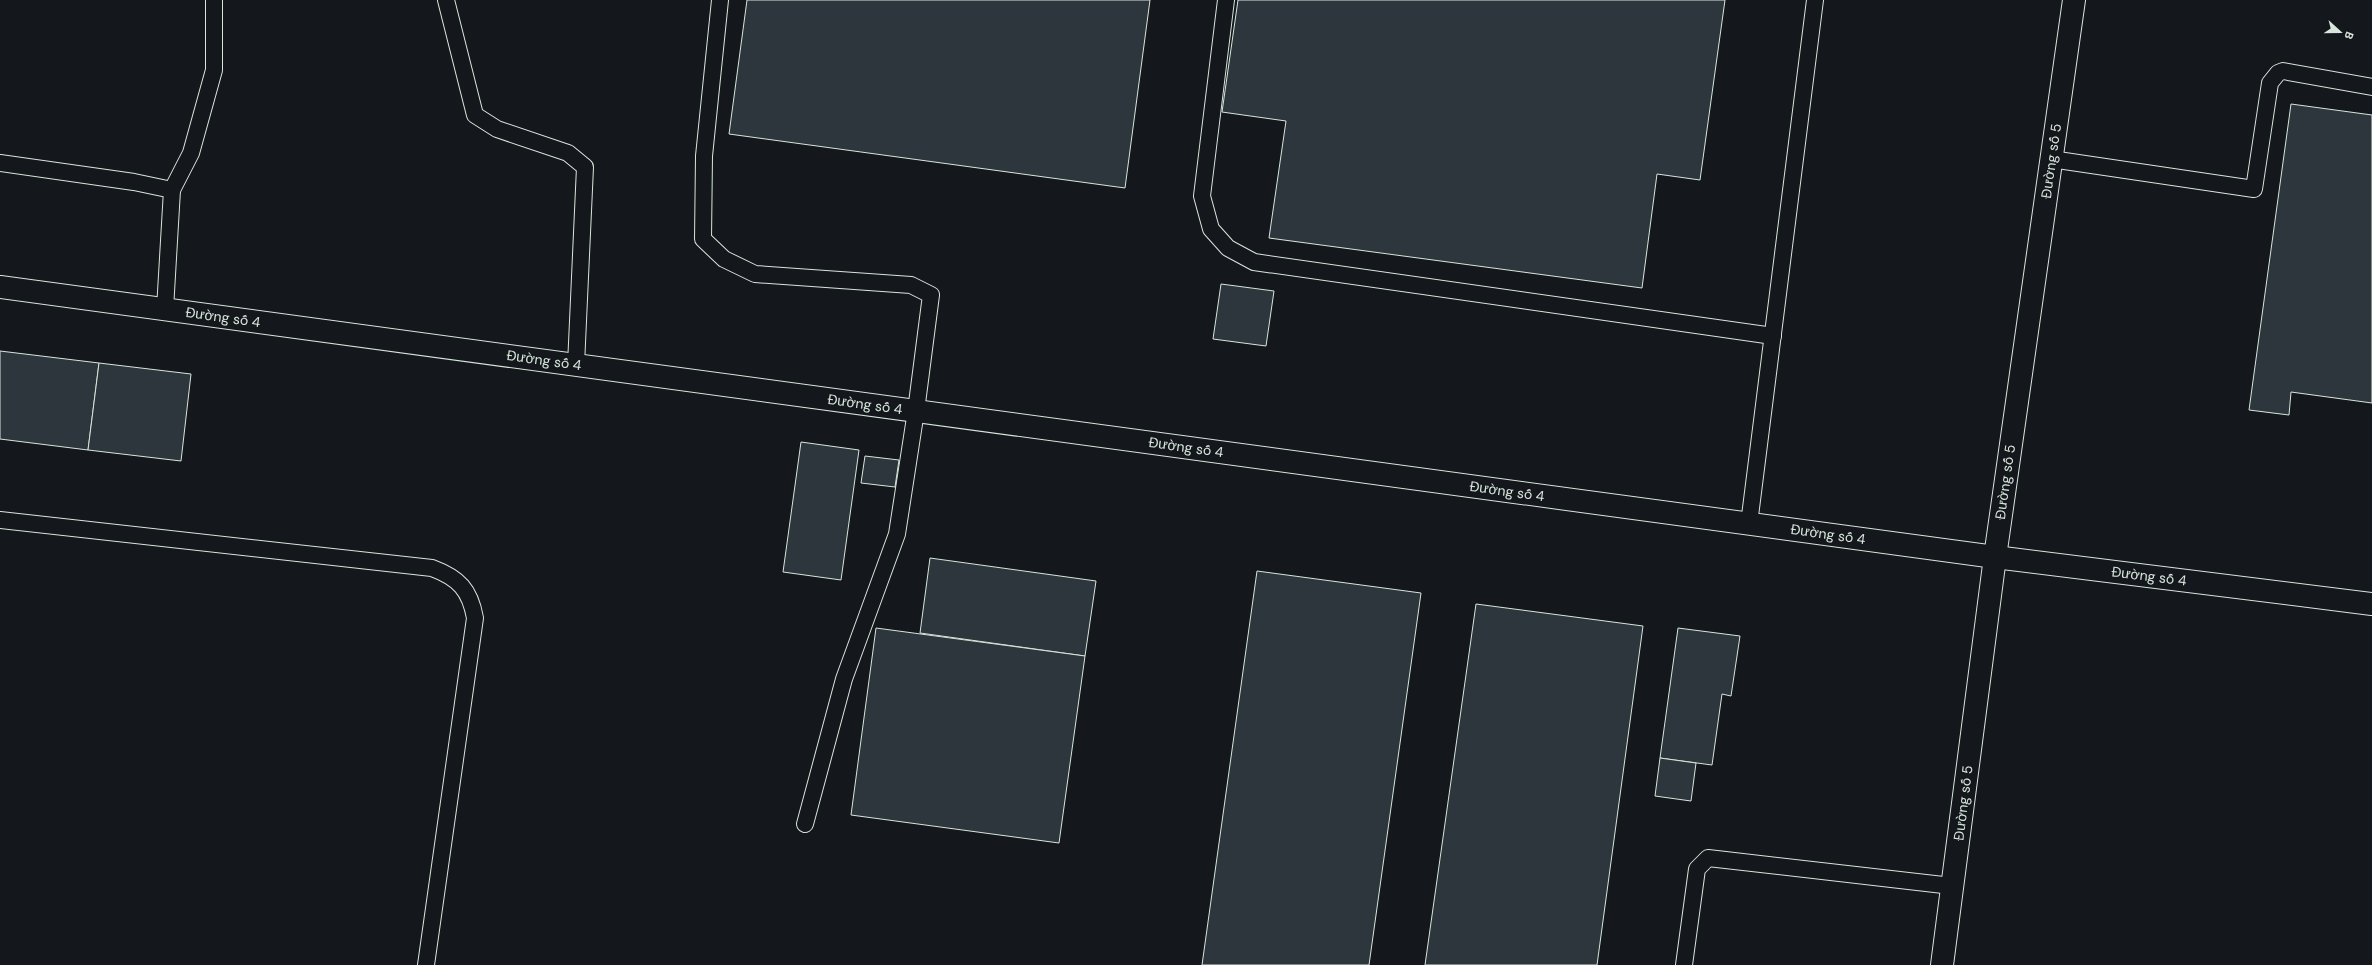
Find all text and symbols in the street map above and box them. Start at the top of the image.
north arrow [2320,12,2360,52]
text: B [2342,30,2357,41]
street label: Đường số 5 [2037,122,2065,200]
street label: Đường số 4 [184,303,262,331]
street label: Đường số 4 [505,346,583,374]
street label: Đường số 4 [826,390,904,418]
street label: Đường số 4 [1147,433,1225,461]
street label: Đường số 5 [1991,443,2019,521]
street label: Đường số 4 [1468,477,1546,505]
street label: Đường số 4 [1789,520,1867,548]
street label: Đường số 4 [2110,562,2188,590]
street label: Đường số 5 [1949,764,1977,842]

